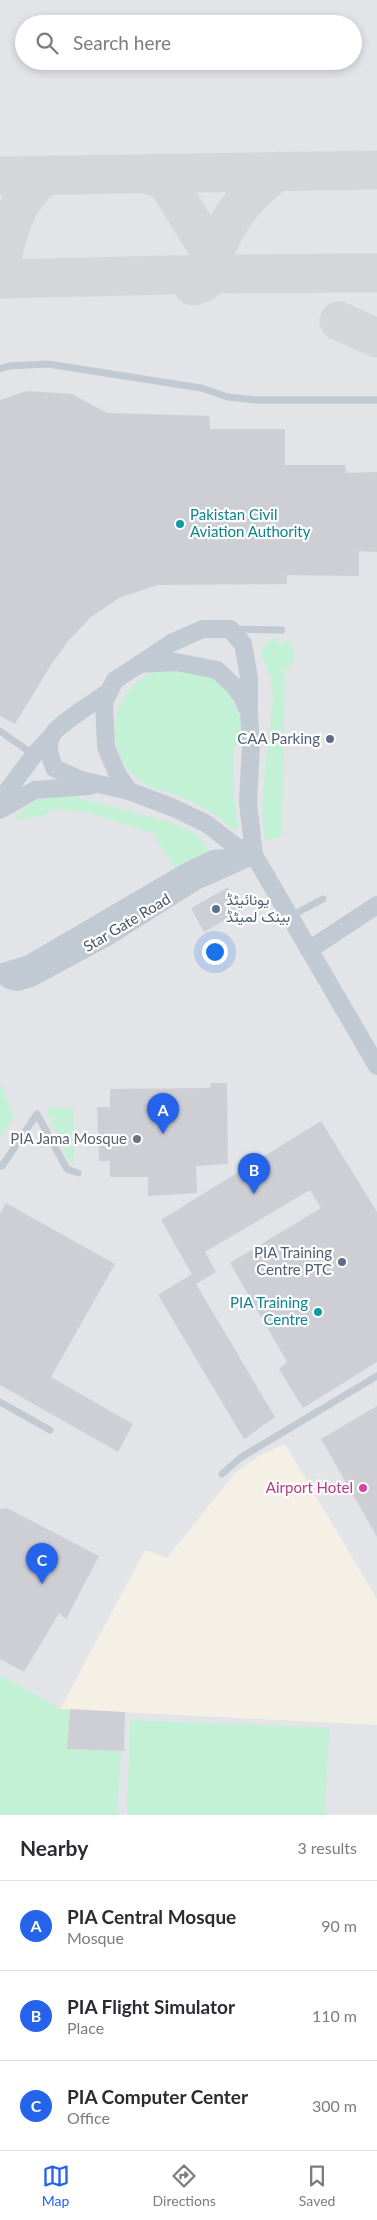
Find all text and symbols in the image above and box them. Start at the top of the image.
search box [15,15,362,70]
icon: search [33,29,61,57]
text: Search here [73,31,171,54]
place label: Pakistan Civil Aviation Authority [190,505,311,540]
marker: Pakistan Civil Aviation Authority [174,518,186,530]
place label: CAA Parking [237,729,320,747]
marker: CAA Parking [324,733,336,745]
street label: Star Gate Road [80,889,173,955]
place label: یونائیٹڈ بینک لمیٹڈ [226,890,290,926]
marker: یونائیٹڈ بینک لمیٹڈ [210,903,222,915]
your location [202,939,228,965]
pin: A [147,1093,179,1134]
place label: PIA Jama Mosque [10,1129,127,1147]
marker: PIA Jama Mosque [131,1133,143,1145]
pin: B [238,1153,270,1194]
place label: PIA Training Centre PTC [254,1243,332,1278]
marker: PIA Training Centre PTC [336,1256,348,1268]
place label: PIA Training Centre [230,1293,308,1328]
marker: PIA Training Centre [312,1306,324,1318]
place label: Airport Hotel [266,1478,353,1496]
marker: Airport Hotel [357,1482,369,1494]
pin: C [26,1543,58,1584]
text: Nearby [20,1835,88,1860]
text: 3 results [297,1838,357,1857]
text: PIA Central Mosque [67,1905,236,1928]
text: A [30,1916,42,1935]
text: 90 m [321,1916,357,1935]
text: Mosque [67,1928,124,1947]
text: PIA Flight Simulator [67,1995,235,2018]
text: B [31,2006,41,2025]
text: 110 m [312,2006,357,2025]
text: Place [67,2018,104,2037]
text: PIA Computer Center [67,2085,248,2108]
text: C [31,2096,41,2115]
text: 300 m [312,2096,357,2115]
text: Office [67,2108,110,2127]
tab: Map [42,2162,70,2209]
tab: Directions [153,2162,216,2209]
tab: Saved [299,2162,335,2209]

